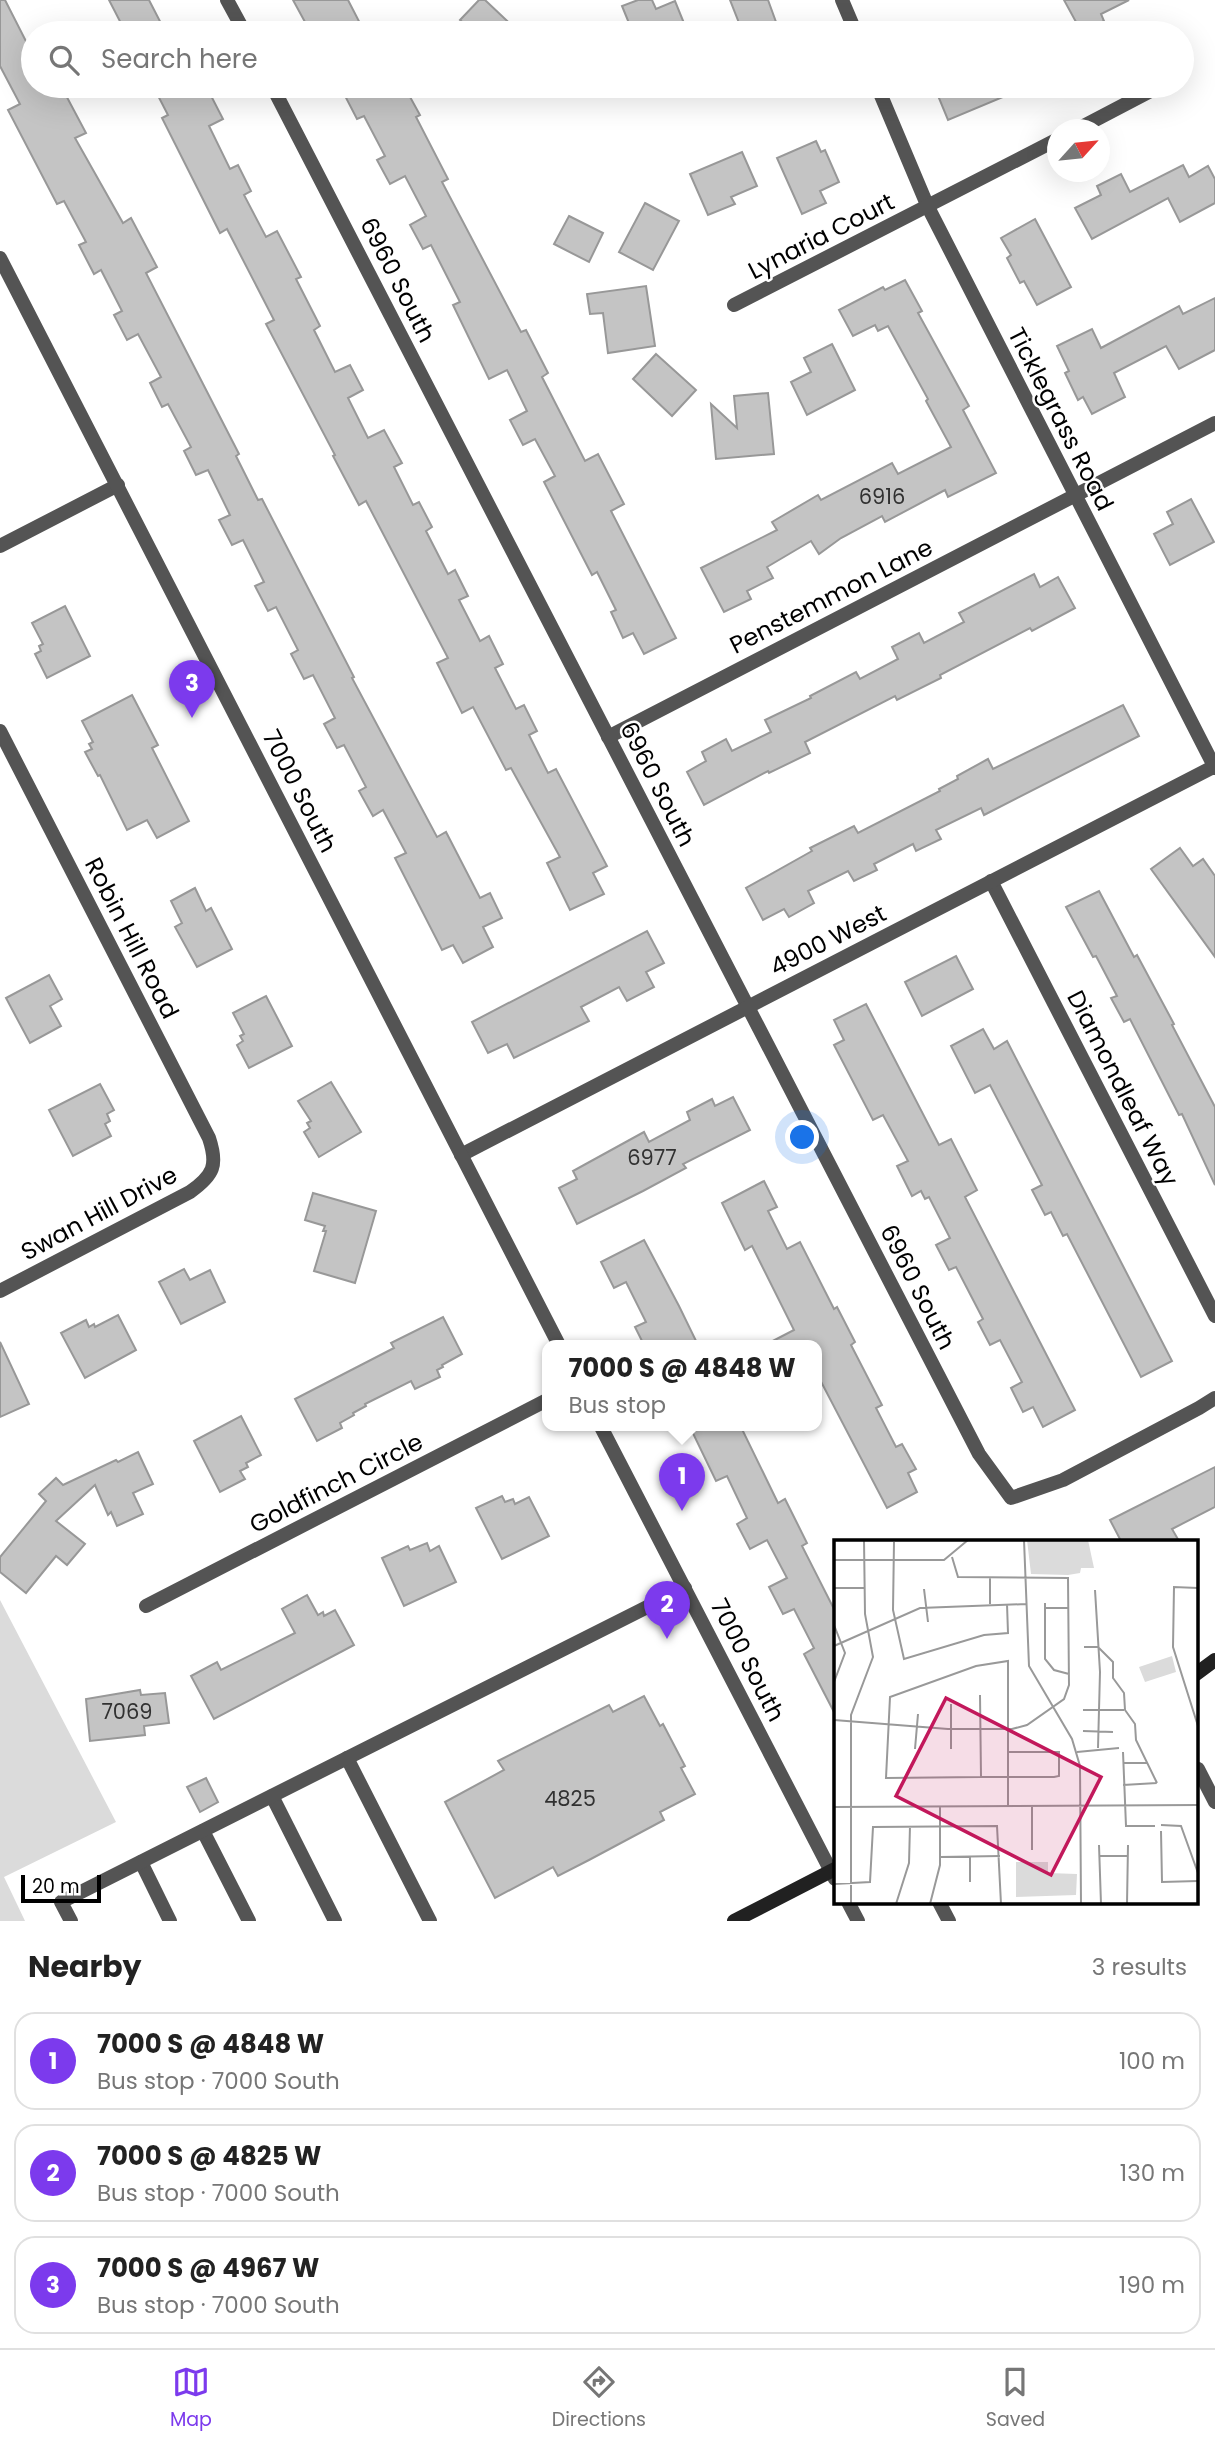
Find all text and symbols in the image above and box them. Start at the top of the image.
search box [21,21,1194,98]
icon: search [45,41,83,79]
text: Search here [101,41,258,77]
north arrow [1047,119,1110,182]
street label: Lynaria Court [742,185,900,287]
street label: 6960 South [352,212,444,348]
street label: Ticklegrass Road [1000,322,1122,516]
house number: 6916 [859,482,905,511]
street label: Penstemmon Lane [724,531,938,661]
pin: 3 [169,660,215,718]
street label: 6960 South [612,716,704,852]
street label: 7000 South [255,724,345,858]
street label: Robin Hill Road [77,852,187,1024]
street label: 4900 West [764,897,892,983]
street label: Diamondleaf Way [1059,985,1187,1192]
your location [785,1120,819,1154]
house number: 6977 [627,1143,677,1172]
street label: Swan Hill Drive [15,1158,183,1268]
street label: 6960 South [872,1219,964,1355]
popup [542,1340,822,1431]
text: 7000 S @ 4848 W [568,1350,796,1386]
text: Bus stop [568,1389,666,1421]
street label: Goldfinch Circle [244,1425,428,1541]
pin: 1 [659,1453,705,1511]
inset map [834,1540,1198,1904]
pin: 2 [644,1581,690,1639]
street label: 7000 South [703,1593,793,1727]
house number: 7069 [101,1697,153,1726]
house number: 4825 [544,1784,596,1813]
scale bar [21,1872,102,1904]
text: 20 m [32,1873,80,1900]
text: Nearby [28,1945,142,1988]
text: 3 results [1092,1951,1187,1983]
text: 7000 S @ 4848 W [97,2026,324,2062]
text: 1 [49,2045,57,2077]
text: 100 m [1119,2045,1185,2077]
text: Bus stop · 7000 South [97,2065,340,2097]
text: 7000 S @ 4825 W [97,2138,321,2174]
text: 2 [46,2157,60,2189]
text: 130 m [1120,2157,1185,2189]
text: Bus stop · 7000 South [97,2177,340,2209]
text: 7000 S @ 4967 W [97,2250,319,2286]
text: 3 [46,2269,60,2301]
text: 190 m [1119,2269,1185,2301]
text: Bus stop · 7000 South [97,2289,340,2321]
tab: Map [170,2363,212,2434]
tab: Directions [552,2363,646,2434]
tab: Saved [986,2363,1045,2434]

